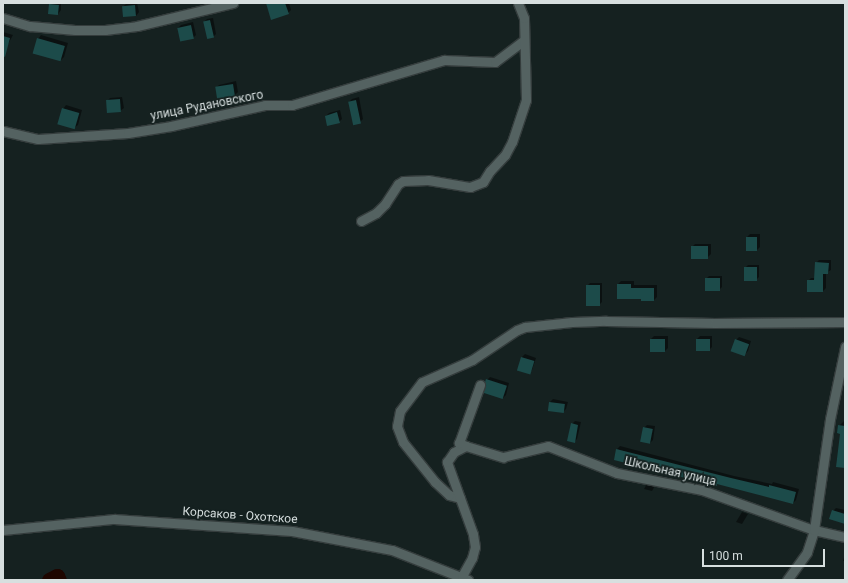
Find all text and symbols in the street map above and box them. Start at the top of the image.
street label: улица Рудановского [149,88,265,124]
street label: Школьная улица [623,454,717,490]
street label: Корсаков - Охотское [182,505,298,527]
scale bar [704,541,827,567]
text: 100 m [709,549,743,563]

